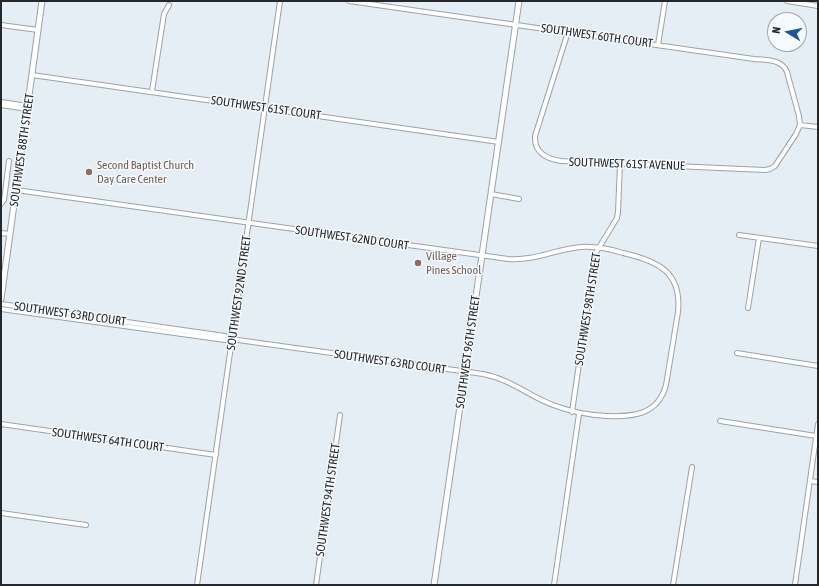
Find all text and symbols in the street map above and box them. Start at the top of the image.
north arrow [767,12,807,52]
street label: SOUTHWEST 60TH COURT [540,21,654,51]
text: N [770,26,783,34]
street label: SOUTHWEST 88TH STREET [7,93,37,207]
street label: SOUTHWEST 61ST COURT [210,93,322,123]
street label: SOUTHWEST 61ST AVENUE [569,155,685,173]
place label: Second Baptist Church Day Care Center [97,158,194,186]
marker: Second Baptist Church Day Care Center [84,167,94,177]
street label: SOUTHWEST 62ND COURT [294,223,410,253]
street label: SOUTHWEST 92ND STREET [224,235,254,351]
place label: Village Pines School [426,249,481,277]
street label: SOUTHWEST 98TH STREET [572,252,604,366]
marker: Village Pines School [413,258,423,268]
street label: SOUTHWEST 96TH STREET [453,295,483,409]
street label: SOUTHWEST 63RD COURT [13,299,127,329]
street label: SOUTHWEST 63RD COURT [333,347,447,377]
street label: SOUTHWEST 64TH COURT [51,425,165,455]
street label: SOUTHWEST 94TH STREET [313,443,343,557]

